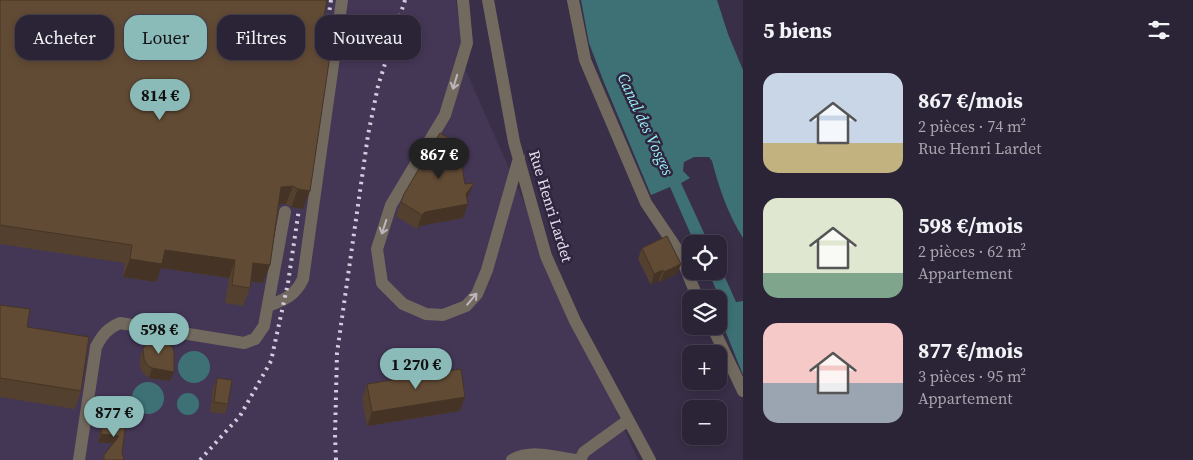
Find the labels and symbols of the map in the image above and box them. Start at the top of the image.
water label: Canal des Vosges [613,69,679,179]
one-way arrow [449,74,459,90]
pin: 814 € [125,78,195,121]
pin: 867 € [404,138,474,180]
street label: Rue Henri Lardet [524,148,578,264]
one-way arrow [379,219,388,234]
one-way arrow [466,293,477,306]
pin: 598 € [124,312,194,355]
pin: 1 270 € [370,348,462,390]
pin: 877 € [79,396,149,438]

